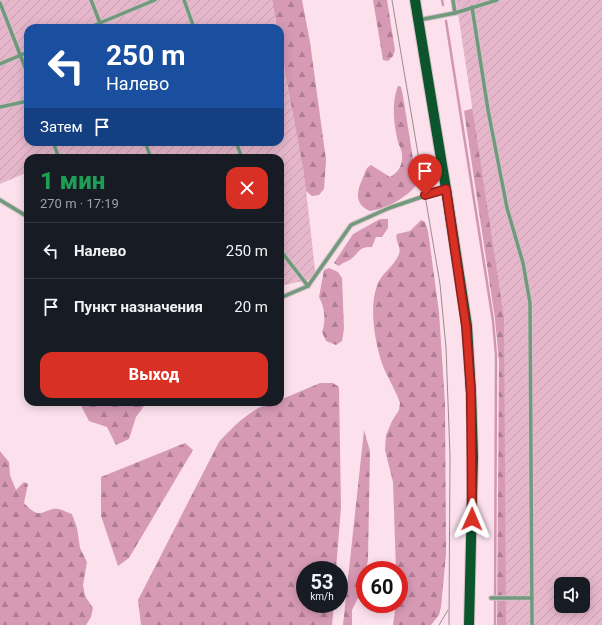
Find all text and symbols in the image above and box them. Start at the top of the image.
text: 250 m [106,39,185,72]
icon: left [40,40,92,92]
text: Налево [106,73,169,94]
icon: arrive [91,116,113,138]
text: Затем [40,118,83,136]
pin [408,154,442,195]
icon: arrive [414,160,436,182]
text: 1 мин [40,167,105,195]
button: close [226,167,268,209]
text: 270 m · 17:19 [40,196,119,211]
icon: left [40,240,62,262]
text: Налево [74,242,126,260]
text: 250 m [226,242,268,260]
icon: arrive [40,296,62,318]
text: Пункт назначения [74,298,203,316]
text: 20 m [234,298,268,316]
button: Выход [40,352,268,398]
position arrow [451,498,493,540]
speed limit sign: 60 [356,561,408,613]
text: 53 [311,570,333,594]
map controls [554,577,590,613]
button: sound [554,577,590,613]
text: km/h [310,591,334,602]

